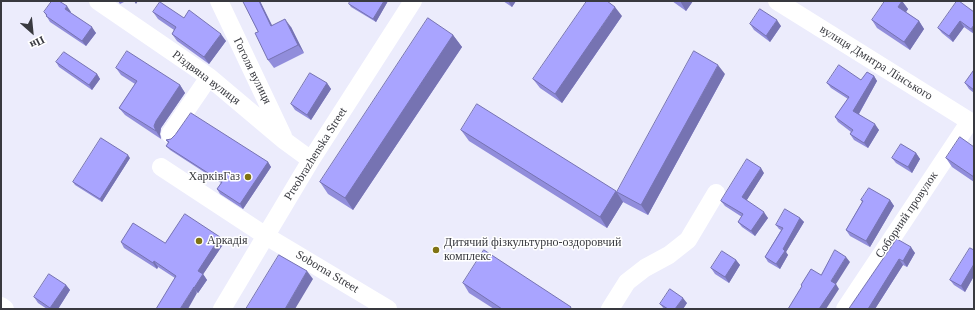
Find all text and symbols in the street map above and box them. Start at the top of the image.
north arrow [12,12,52,52]
street label: вулиця Дмитра Лінського [817,22,935,104]
text: Пн [28,34,47,51]
street label: Гоголя вулиця [230,36,274,106]
street label: Різдвяна вулиця [169,48,243,108]
street label: Preobrazhenska Street [282,105,350,203]
street label: Соборний провулок [873,169,941,261]
place label: ХарківГаз [188,170,240,184]
marker: ХарківГаз [243,172,253,182]
place label: Аркадія [207,234,248,248]
marker: Аркадія [194,236,204,246]
place label: Дитячий фізкультурно-оздоровчий комплекс [444,236,621,264]
marker: Дитячий фізкультурно-оздоровчий комплекс [431,245,441,255]
street label: Soborna Street [293,248,361,296]

